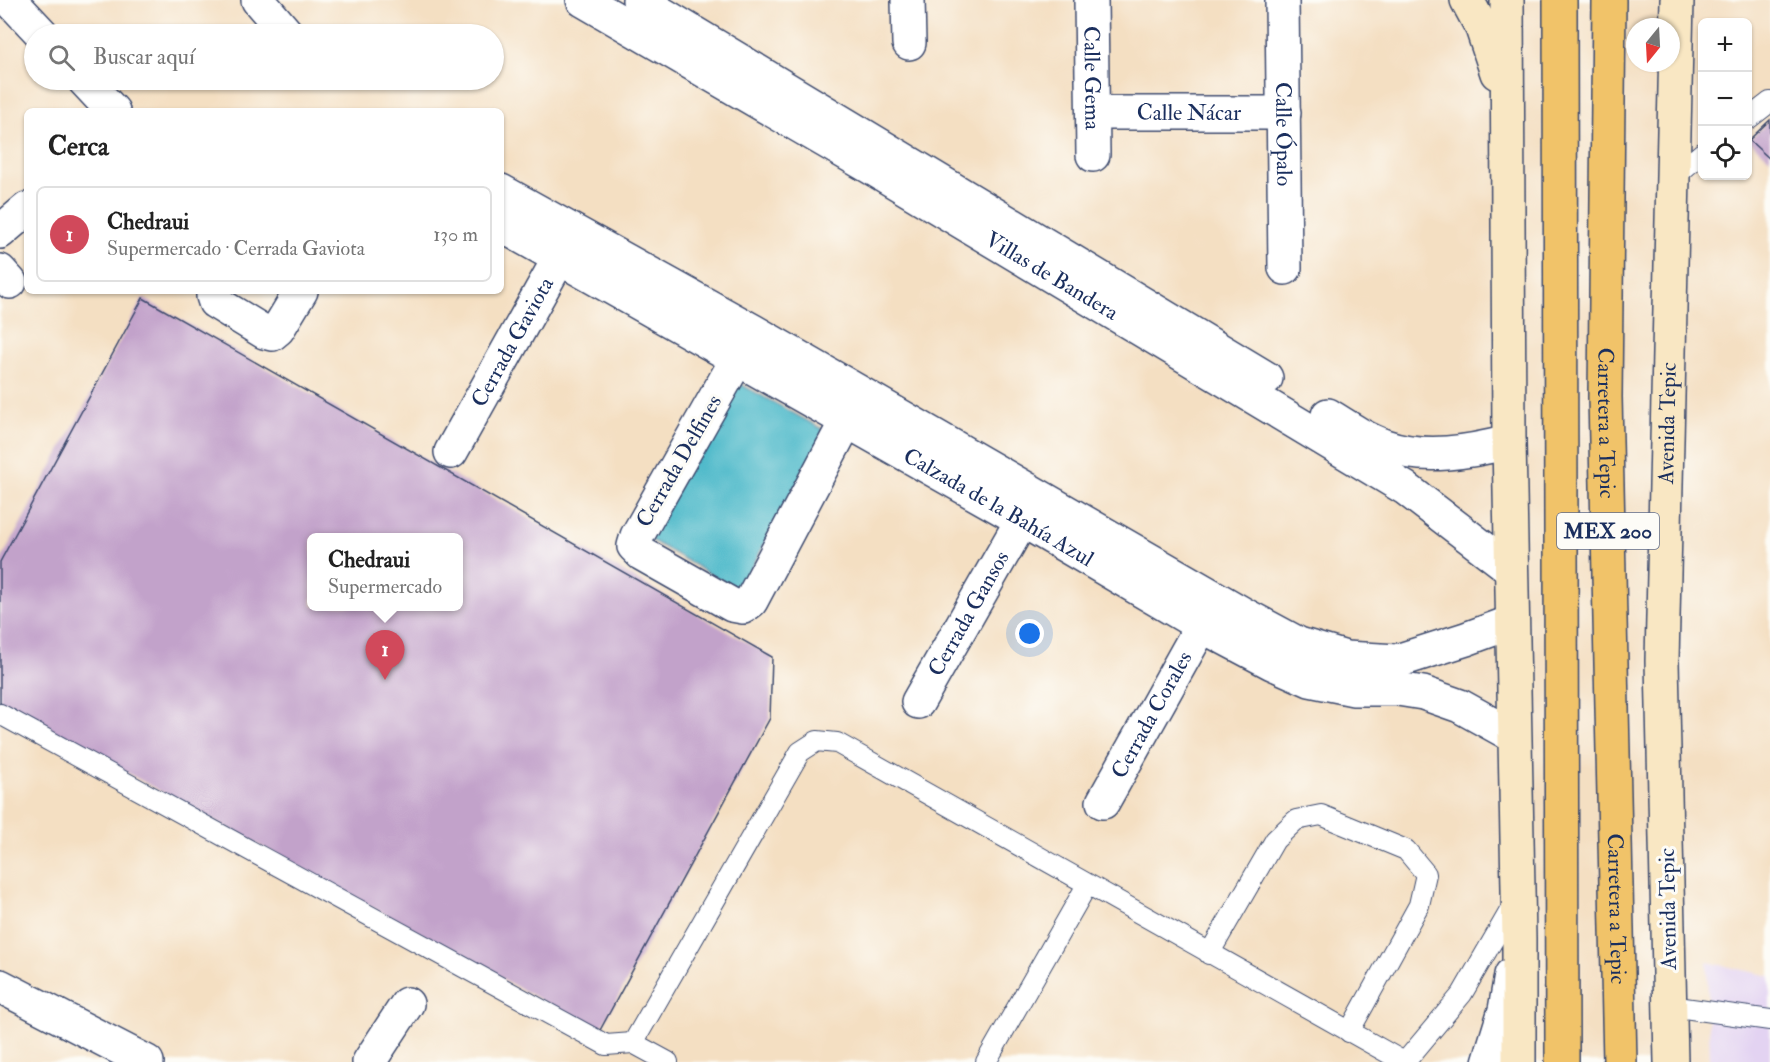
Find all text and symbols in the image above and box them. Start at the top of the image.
north arrow [1626,18,1680,72]
map controls [1698,18,1752,180]
button: + [1698,18,1752,72]
search box [24,24,504,90]
street label: Calle Gema [1077,26,1107,131]
icon: search [45,41,78,74]
text: Buscar aquí [93,43,195,71]
button: − [1698,72,1752,126]
street label: Calle Ópalo [1269,82,1299,186]
street label: Calle Nácar [1137,99,1242,127]
button: locate [1698,126,1752,180]
text: Cerca [48,131,109,163]
text: Chedraui [107,208,189,236]
text: 1 [66,222,73,247]
text: 130 m [433,222,478,247]
street label: Villas de Bandera [980,225,1124,327]
text: Supermercado · Cerrada Gaviota [107,236,365,261]
street label: Cerrada Gaviota [465,271,560,412]
street label: Carretera a Tepic [1591,347,1621,499]
street label: Avenida Tepic [1652,362,1683,485]
street label: Cerrada Delfines [630,390,728,532]
street label: Calzada de la Bahía Azul [898,442,1099,573]
road number: MEX 200 [1557,513,1659,549]
popup [307,533,463,611]
text: Chedraui [328,546,410,574]
street label: Cerrada Gansos [922,546,1016,681]
text: Supermercado [328,574,442,599]
your location [1015,619,1044,648]
pin: 1 [366,630,404,680]
street label: Cerrada Corales [1105,646,1199,783]
street label: Carretera a Tepic [1601,833,1632,985]
street label: Avenida Tepic [1653,848,1684,971]

